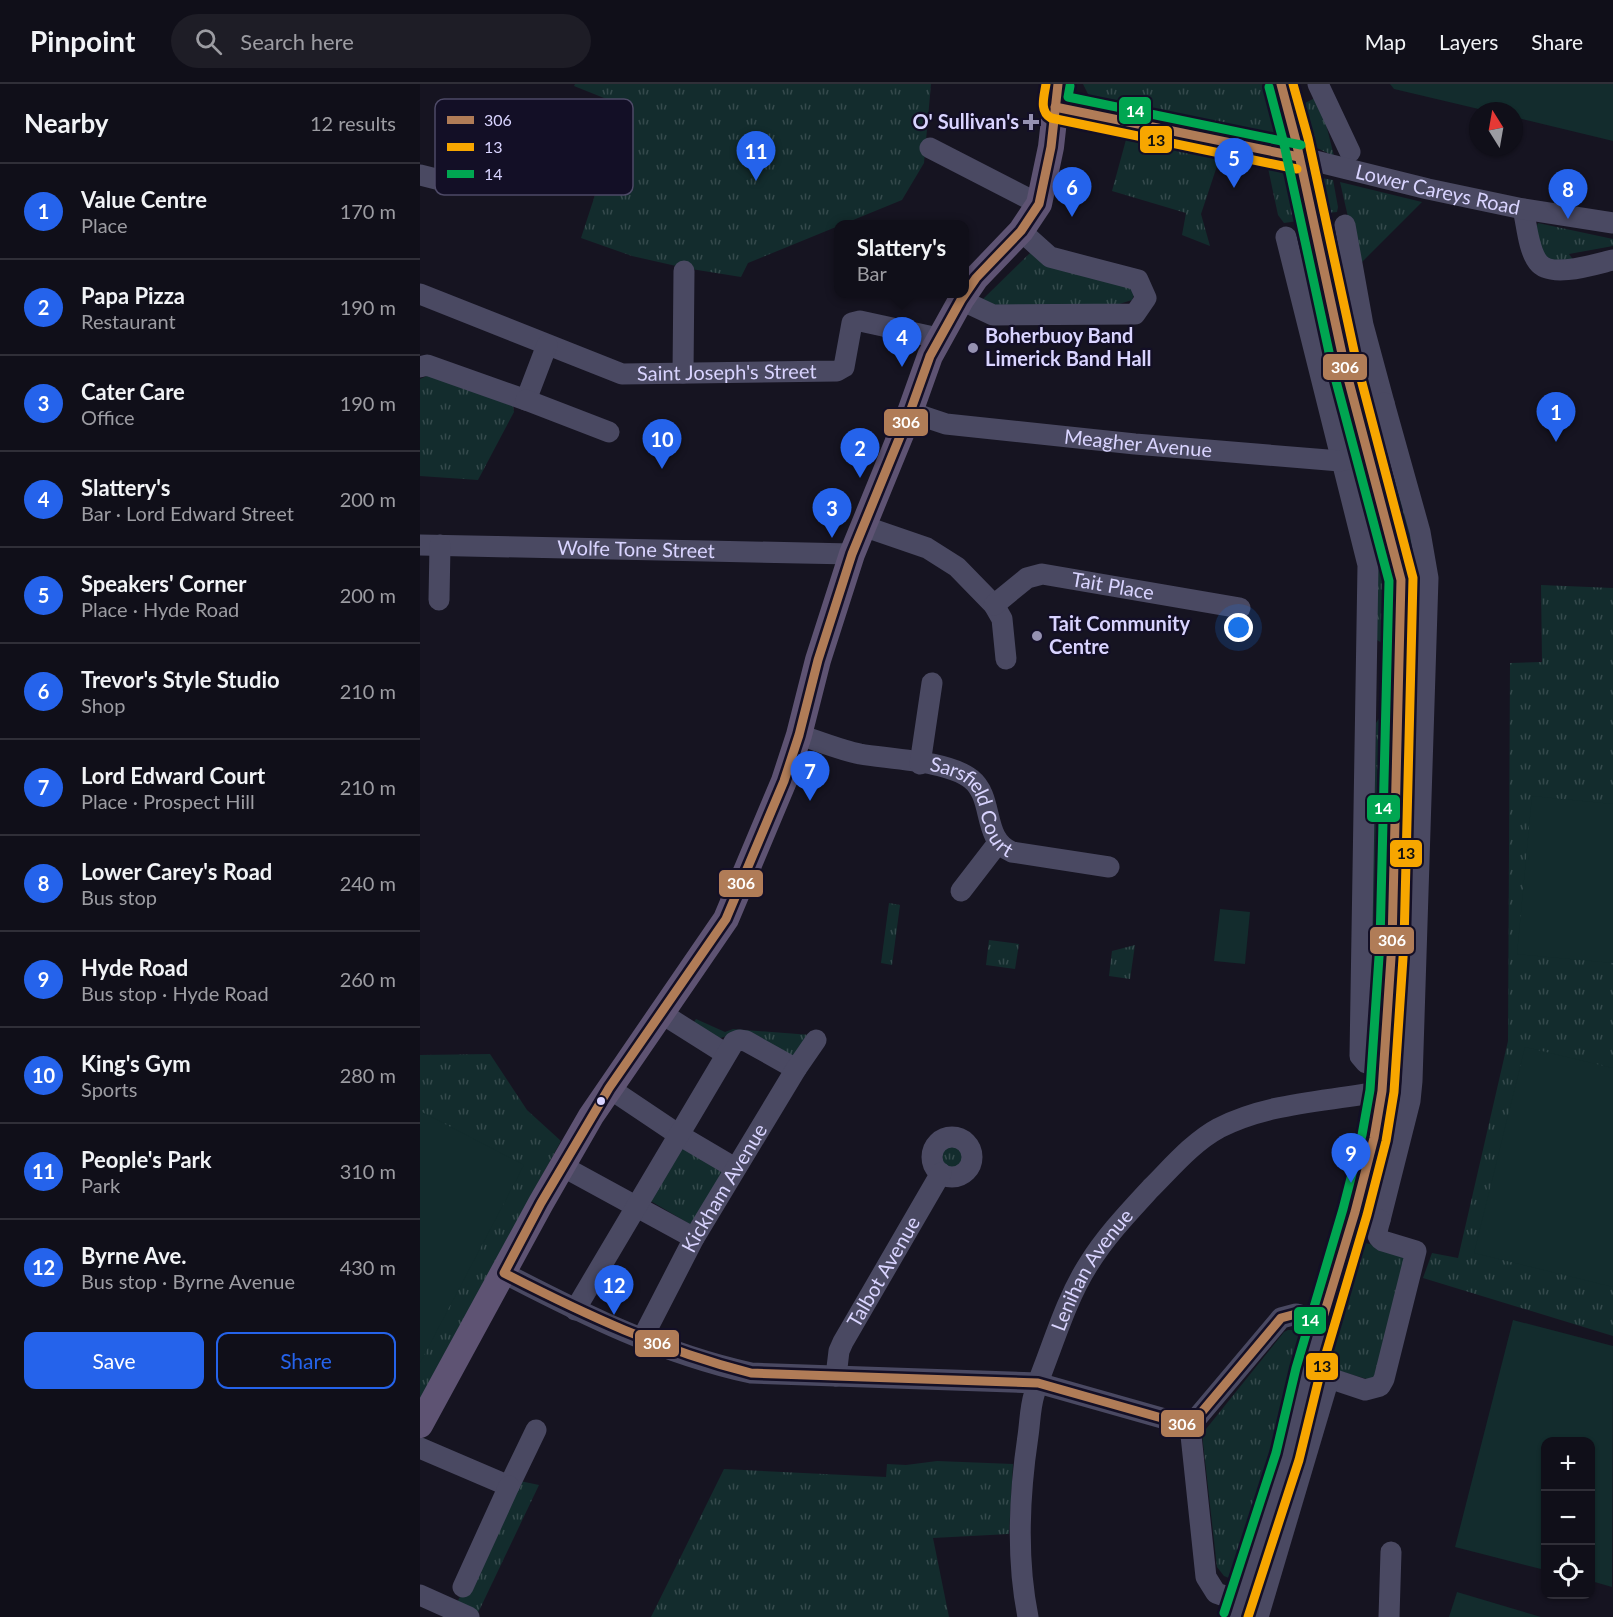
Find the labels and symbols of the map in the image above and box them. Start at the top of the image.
line badge: 14 [1118,96,1152,125]
legend [435,99,633,195]
text: 14 [1126,101,1144,120]
north arrow [1469,102,1523,156]
place label: O' Sullivan's [912,109,1019,133]
text: 306 [484,110,512,129]
marker: O' Sullivan's [1024,115,1038,129]
line badge: 13 [1139,125,1173,154]
text: 13 [1147,130,1165,149]
pin: 11 [736,132,776,181]
text: 13 [484,137,503,156]
pin: 5 [1214,138,1254,188]
street label: Lower Careys Road [1353,159,1522,219]
text: 14 [484,164,503,183]
pin: 6 [1052,168,1092,217]
pin: 8 [1548,170,1588,219]
pin: 4 [882,318,922,367]
place label: Boherbuoy Band Limerick Band Hall [985,323,1152,370]
marker: Boherbuoy Band Limerick Band Hall [966,341,980,355]
line badge: 306 [1322,353,1368,381]
text: 306 [1331,357,1359,376]
street label: Saint Joseph's Street [637,358,817,385]
pin: 1 [1536,392,1576,442]
line badge: 306 [883,408,929,437]
text: 306 [892,412,920,431]
pin: 10 [642,420,682,469]
street label: Meagher Avenue [1063,424,1213,461]
pin: 2 [840,428,880,478]
pin: 3 [812,488,852,538]
street label: Wolfe Tone Street [557,535,715,562]
street label: Tait Place [1070,566,1156,604]
place label: Tait Community Centre [1049,611,1190,658]
your location [1224,613,1253,642]
marker: Tait Community Centre [1030,629,1044,643]
street label: Sarsfield Court [928,751,1018,862]
pin: 7 [790,752,830,801]
line badge: 14 [1366,794,1401,823]
text: 14 [1374,798,1392,817]
line badge: 13 [1389,839,1423,868]
text: 13 [1397,843,1415,862]
line badge: 306 [718,869,764,898]
text: 306 [727,873,755,892]
line badge: 306 [1369,926,1415,955]
text: 306 [1378,930,1406,949]
unlabelled marker [595,1095,607,1107]
street label: Kickham Avenue [676,1119,771,1256]
pin: 9 [1332,1134,1370,1183]
street label: Lenihan Avenue [1045,1203,1137,1334]
street label: Talbot Avenue [841,1212,924,1331]
pin: 12 [594,1266,634,1315]
line badge: 14 [1293,1306,1327,1335]
text: 14 [1301,1310,1319,1329]
line badge: 306 [634,1329,680,1358]
text: 306 [643,1333,671,1352]
line badge: 13 [1305,1352,1339,1381]
text: 13 [1313,1356,1331,1375]
line badge: 306 [1160,1409,1205,1438]
text: 306 [1168,1414,1196,1433]

